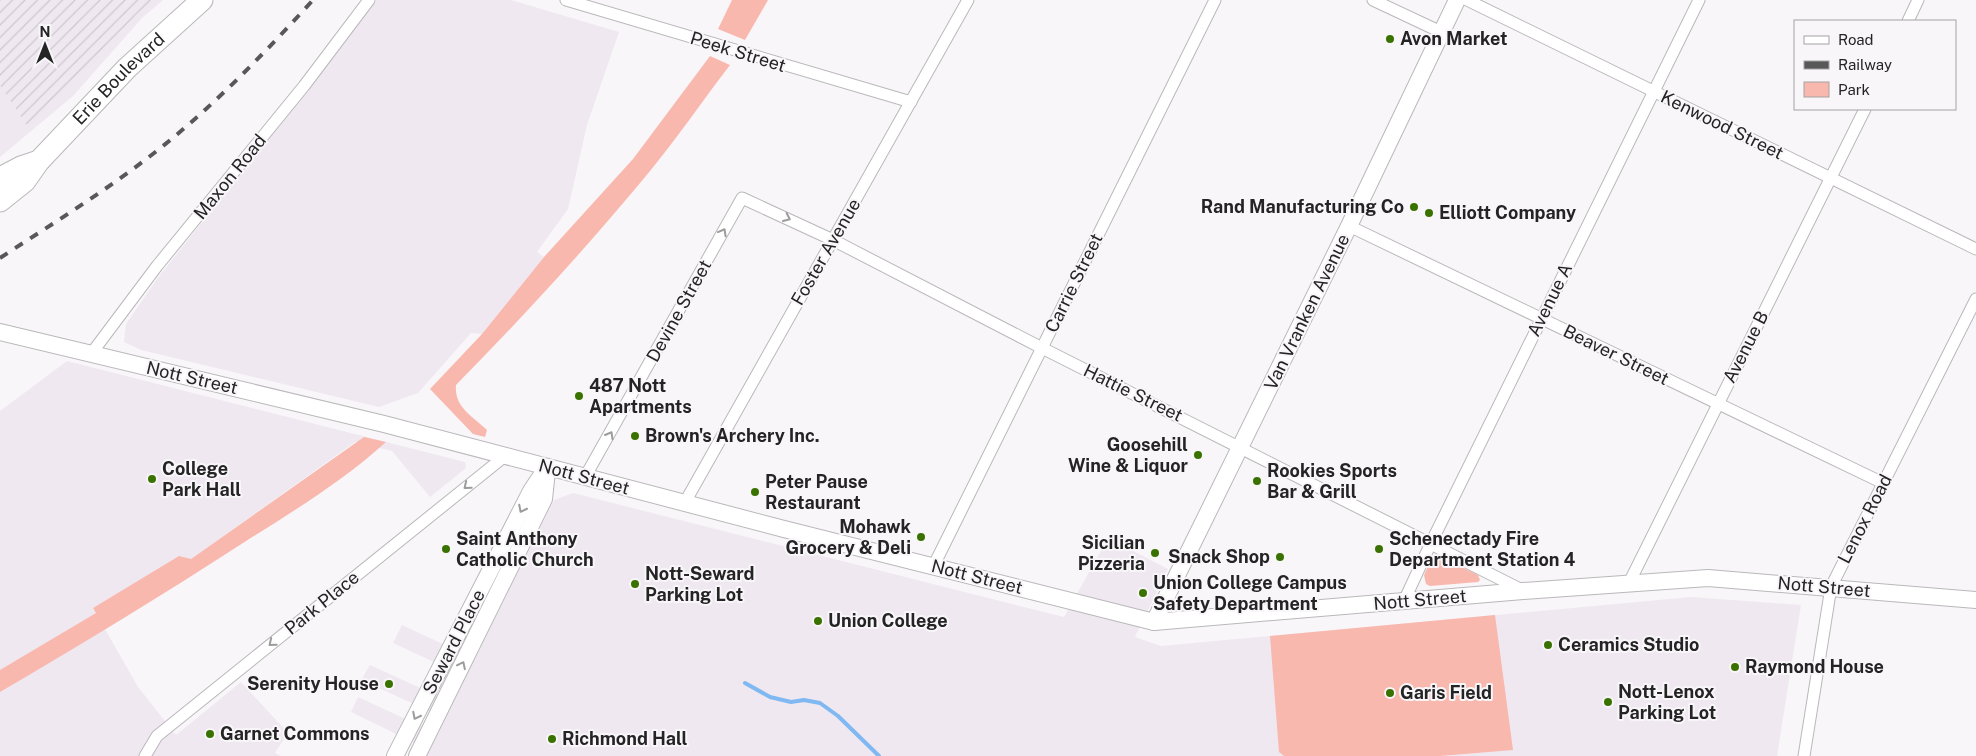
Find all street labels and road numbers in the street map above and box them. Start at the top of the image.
street label: Peek Street [688,27,788,76]
street label: Erie Boulevard [68,28,169,129]
street label: Kenwood Street [1657,86,1787,163]
street label: Maxon Road [189,130,270,223]
street label: Foster Avenue [787,195,865,309]
street label: Carrie Street [1040,230,1107,336]
street label: Van Vranken Avenue [1260,230,1353,393]
street label: Devine Street [642,256,715,366]
street label: Avenue A [1523,260,1576,340]
street label: Avenue B [1718,307,1773,386]
street label: Beaver Street [1560,320,1672,389]
street label: Nott Street [144,357,240,398]
street label: Hattie Street [1080,359,1186,426]
street label: Nott Street [536,454,632,499]
street label: Lenox Road [1833,471,1896,567]
street label: Nott Street [929,555,1025,598]
street label: Park Place [280,566,363,639]
street label: Nott Street [1777,572,1871,601]
street label: Nott Street [1373,585,1467,614]
street label: Seward Place [418,586,489,698]

